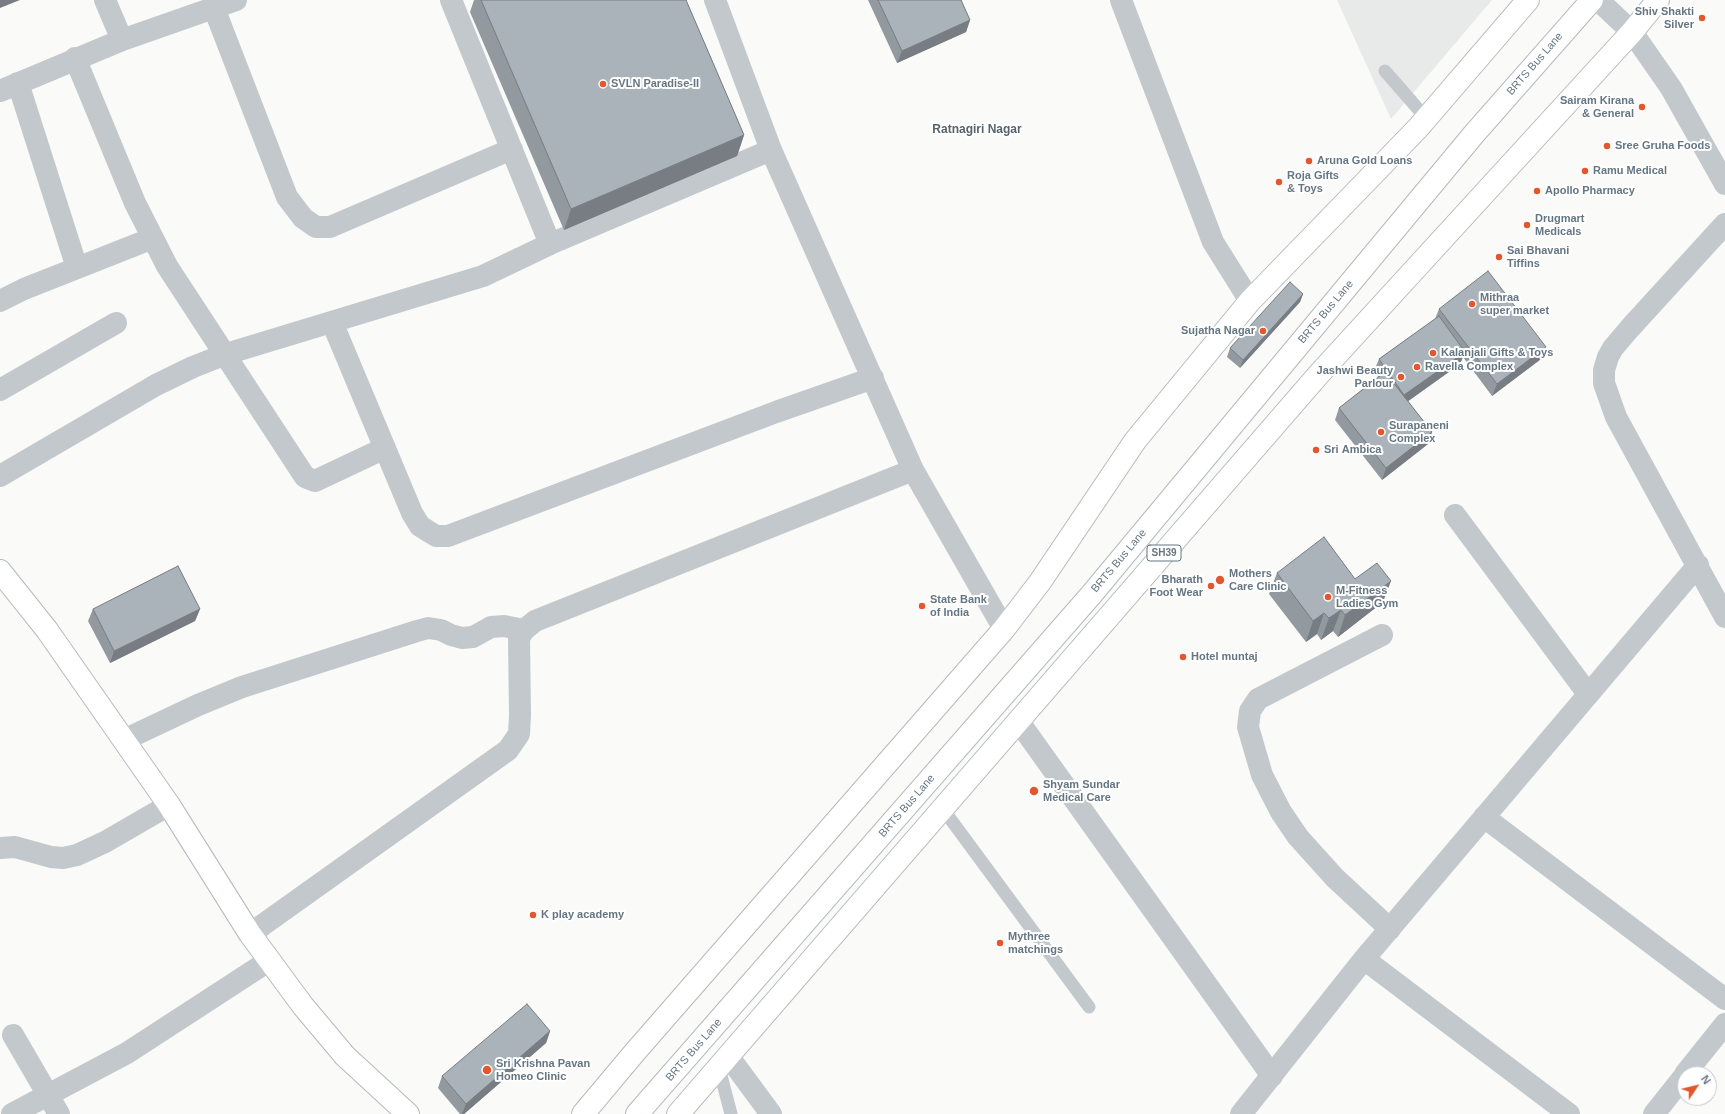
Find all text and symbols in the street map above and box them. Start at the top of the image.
place label: Shiv Shakti Silver [1635,5,1694,31]
marker: Shiv Shakti Silver [1697,13,1707,23]
street label: BRTS Bus Lane [1504,30,1566,98]
place label: SVLN Paradise-II [611,77,699,91]
marker: SVLN Paradise-II [598,79,608,89]
place label: Sairam Kirana & General [1560,94,1634,120]
marker: Sairam Kirana & General [1637,102,1647,112]
district label: Ratnagiri Nagar [932,123,1022,137]
place label: Sree Gruha Foods [1615,139,1710,153]
marker: Sree Gruha Foods [1602,141,1612,151]
place label: Aruna Gold Loans [1317,154,1412,168]
marker: Aruna Gold Loans [1304,156,1314,166]
place label: Ramu Medical [1593,164,1667,178]
marker: Ramu Medical [1580,166,1590,176]
place label: Roja Gifts & Toys [1287,169,1339,195]
marker: Roja Gifts & Toys [1274,177,1284,187]
place label: Apollo Pharmacy [1545,184,1635,198]
marker: Apollo Pharmacy [1532,186,1542,196]
place label: Drugmart Medicals [1535,212,1585,238]
marker: Drugmart Medicals [1522,220,1532,230]
place label: Sai Bhavani Tiffins [1507,244,1569,270]
marker: Sai Bhavani Tiffins [1494,252,1504,262]
street label: BRTS Bus Lane [1296,278,1356,346]
place label: Mithraa super market [1480,291,1549,317]
marker: Mithraa super market [1467,299,1477,309]
place label: Sujatha Nagar [1181,324,1255,338]
marker: Sujatha Nagar [1258,326,1268,336]
place label: Kalanjali Gifts & Toys [1441,346,1553,360]
marker: Kalanjali Gifts & Toys [1428,348,1438,358]
place label: Ravella Complex [1425,360,1513,374]
marker: Ravella Complex [1412,362,1422,372]
place label: Jashwi Beauty Parlour [1317,364,1393,390]
marker: Jashwi Beauty Parlour [1396,372,1406,382]
place label: Surapaneni Complex [1389,419,1449,445]
marker: Surapaneni Complex [1376,427,1386,437]
place label: Sri Ambica [1324,443,1381,457]
marker: Sri Ambica [1311,445,1321,455]
street label: BRTS Bus Lane [1089,527,1149,595]
road number: SH39 [1147,545,1181,561]
place label: Mothers Care Clinic [1229,567,1286,593]
place label: Bharath Foot Wear [1149,573,1203,599]
marker: Mothers Care Clinic [1214,574,1226,586]
marker: Bharath Foot Wear [1206,581,1216,591]
place label: M-Fitness Ladies Gym [1336,584,1398,610]
marker: M-Fitness Ladies Gym [1323,592,1333,602]
place label: State Bank of India [930,593,987,619]
marker: State Bank of India [917,601,927,611]
place label: Hotel muntaj [1191,650,1258,664]
marker: Hotel muntaj [1178,652,1188,662]
street label: BRTS Bus Lane [876,772,938,840]
place label: Shyam Sundar Medical Care [1043,778,1120,804]
marker: Shyam Sundar Medical Care [1028,785,1040,797]
place label: K play academy [541,908,624,922]
marker: K play academy [528,910,538,920]
place label: Mythree matchings [1008,930,1063,956]
marker: Mythree matchings [995,938,1005,948]
street label: BRTS Bus Lane [663,1016,725,1084]
place label: Sri Krishna Pavan Homeo Clinic [496,1057,590,1083]
marker: Sri Krishna Pavan Homeo Clinic [481,1064,493,1076]
north arrow [1677,1066,1717,1106]
text: N [1699,1073,1713,1086]

